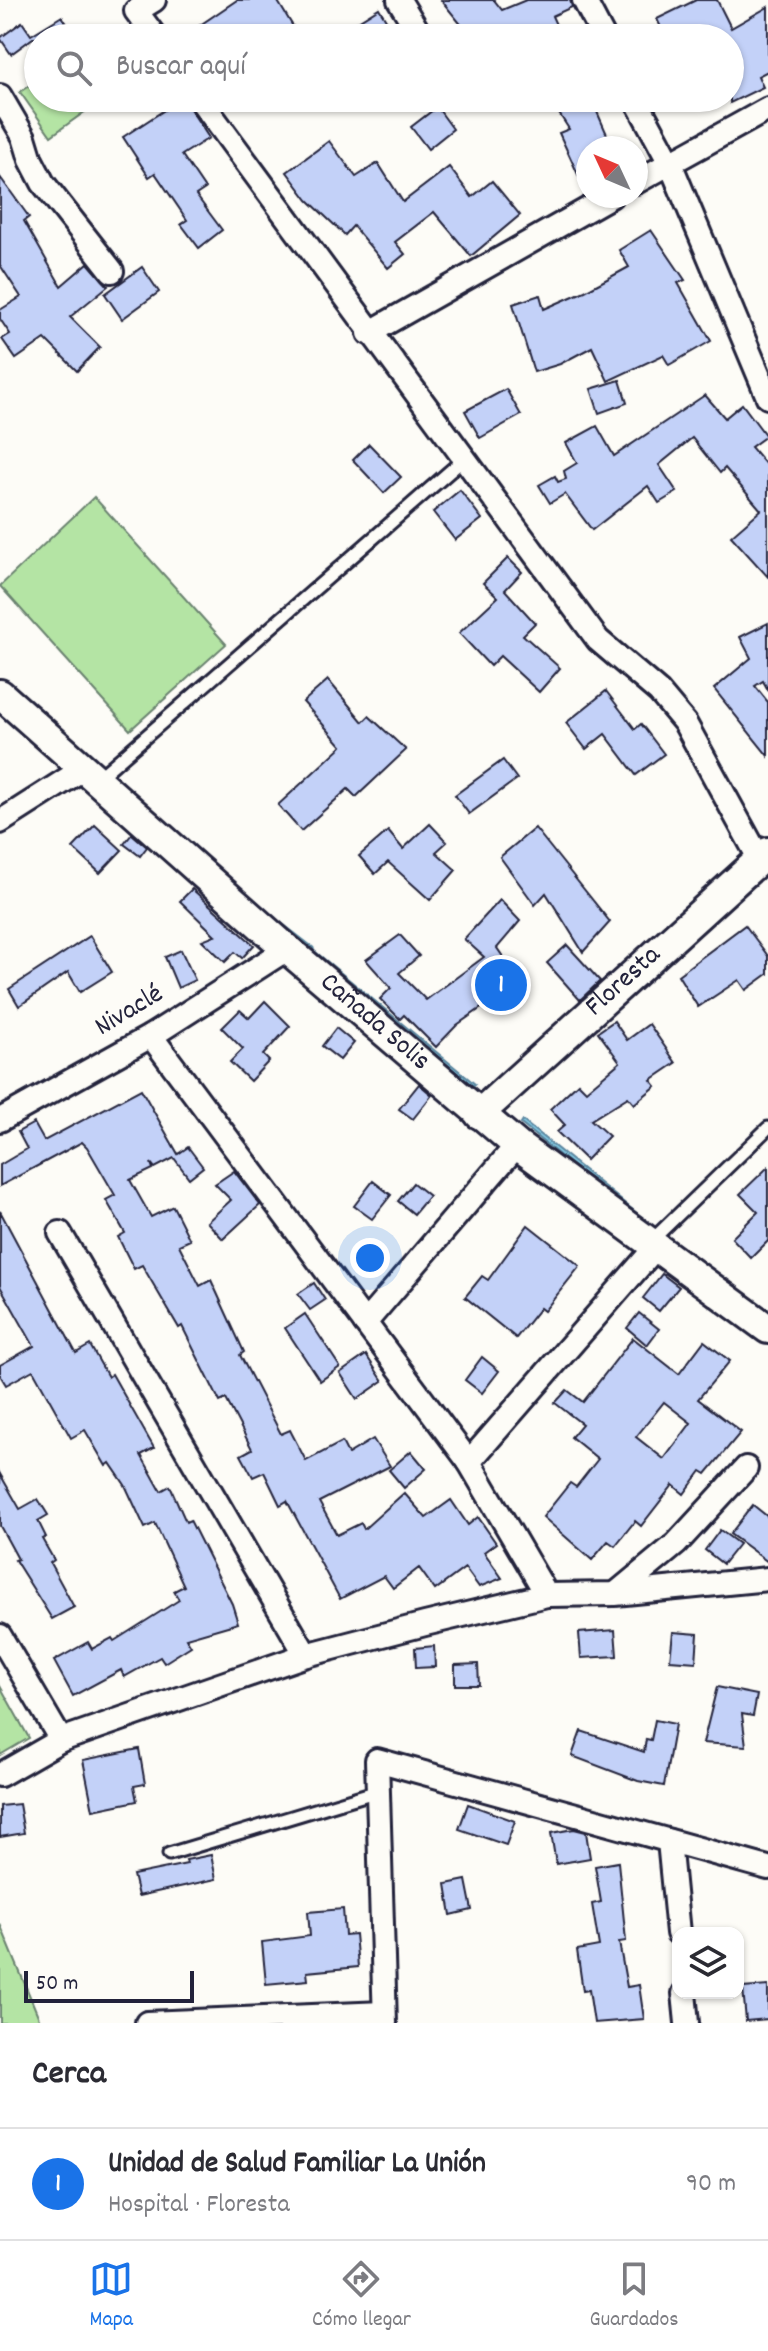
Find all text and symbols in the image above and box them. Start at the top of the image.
search box [24,24,744,112]
icon: search [52,46,96,90]
text: Buscar aquí [116,47,246,90]
north arrow [576,136,648,208]
street label: Floresta [578,937,671,1027]
pin: 1 [475,955,527,1015]
street label: Cañada Solis [310,964,438,1082]
street label: Nivaclé [88,976,172,1048]
your location [350,1238,390,1278]
map controls [672,1927,744,1999]
button: layers [672,1927,744,1999]
scale bar [24,1967,194,2003]
text: 50 m [36,1969,78,2000]
text: Cerca [32,2051,106,2100]
text: Unidad de Salud Familiar La Unión [108,2144,486,2187]
text: 1 [55,2166,61,2203]
text: 90 m [686,2166,736,2203]
text: Hospital · Floresta [108,2187,290,2224]
tab: Mapa [89,2257,133,2336]
tab: Cómo llegar [312,2257,411,2336]
tab: Guardados [590,2257,679,2336]

